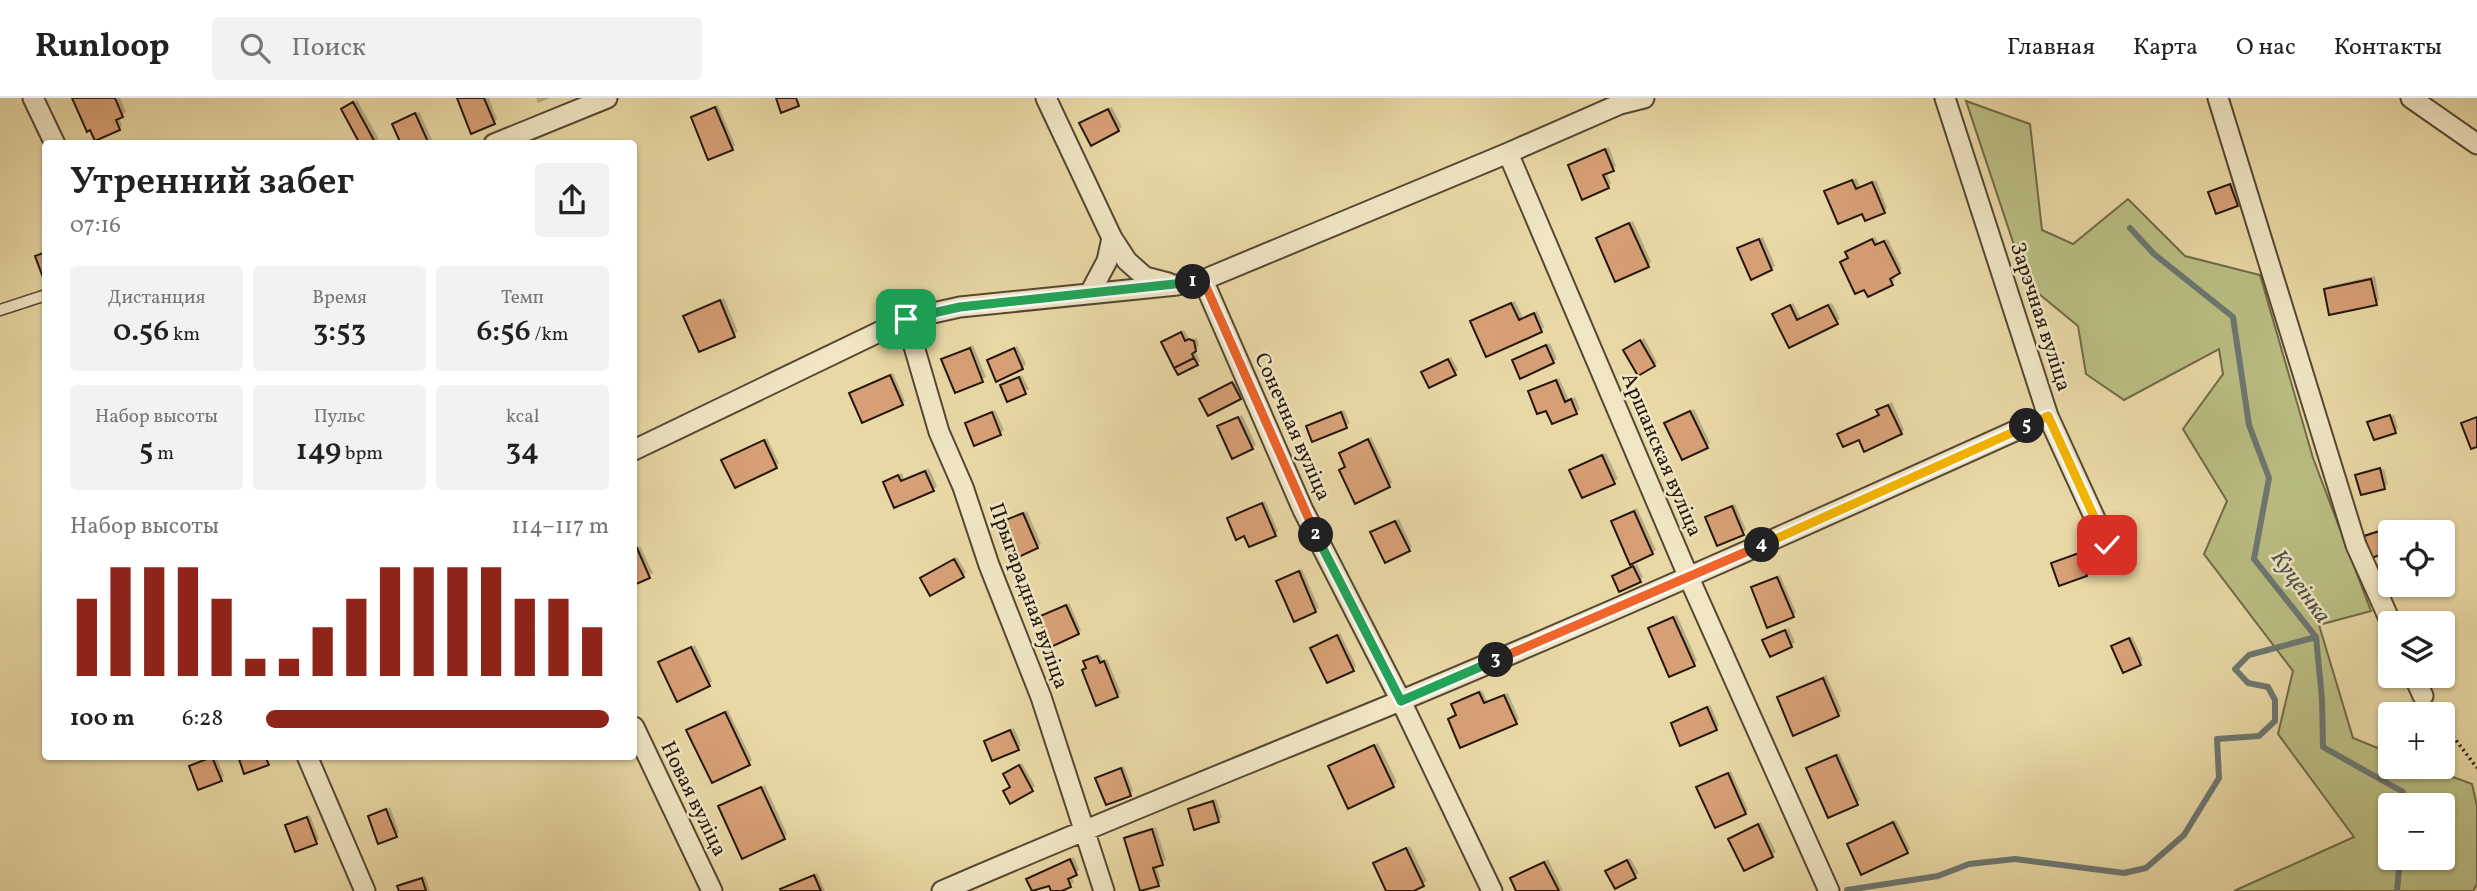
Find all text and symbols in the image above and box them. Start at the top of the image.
search box [212,17,702,80]
text: Runloop [35,25,170,71]
icon: search [236,29,274,67]
text: Поиск [292,30,366,66]
text: Главная [2007,31,2095,65]
text: Карта [2133,31,2198,65]
text: О нас [2236,31,2296,65]
text: Контакты [2334,31,2442,65]
text: Утренний забег [70,157,354,210]
button: share [535,163,609,237]
text: 07:16 [70,210,121,242]
street label: Зарэчная вуліца [2002,239,2078,395]
pin: 1 [1176,264,1210,300]
text: 1 [1189,268,1196,294]
text: Дистанция [108,285,205,311]
text: Время [312,285,367,311]
text: Темп [501,285,544,311]
pin [876,289,936,349]
icon: arrive [887,300,925,338]
text: 0.56 [113,311,169,353]
text: 3:53 [313,311,366,353]
text: 6:56 [476,311,531,353]
text: km [169,322,200,348]
text: /km [531,322,569,348]
street label: Сонечная вуліца [1246,348,1338,506]
street label: Аршанская вуліца [1613,369,1709,541]
text: Набор высоты [95,404,218,430]
text: Пульс [314,404,365,430]
text: kcal [506,404,539,430]
pin: 5 [2010,408,2044,444]
text: 5 [2022,412,2031,438]
text: 5 [139,430,153,472]
text: 149 [296,430,341,472]
text: 34 [506,430,539,472]
text: m [153,441,174,467]
text: bpm [341,441,383,467]
street label: Прыгарадная вуліца [981,499,1075,693]
text: Набор высоты [70,511,219,543]
text: 114–117 m [511,511,609,543]
pin [2077,515,2137,575]
pin: 2 [1298,518,1334,552]
map controls [2378,520,2455,870]
button: locate [2378,520,2455,597]
text: 2 [1311,521,1320,547]
icon: check [2088,526,2126,564]
pin: 4 [1744,528,1780,562]
text: 4 [1756,531,1767,557]
water label: Куцеінка [2262,544,2338,630]
button: layers [2378,611,2455,688]
pin: 3 [1478,642,1514,678]
text: 3 [1491,646,1500,672]
button: + [2378,702,2455,779]
text: 100 m [70,703,135,735]
text: 6:28 [182,703,223,735]
street label: Новая вуліца [653,736,733,862]
button: − [2378,793,2455,870]

